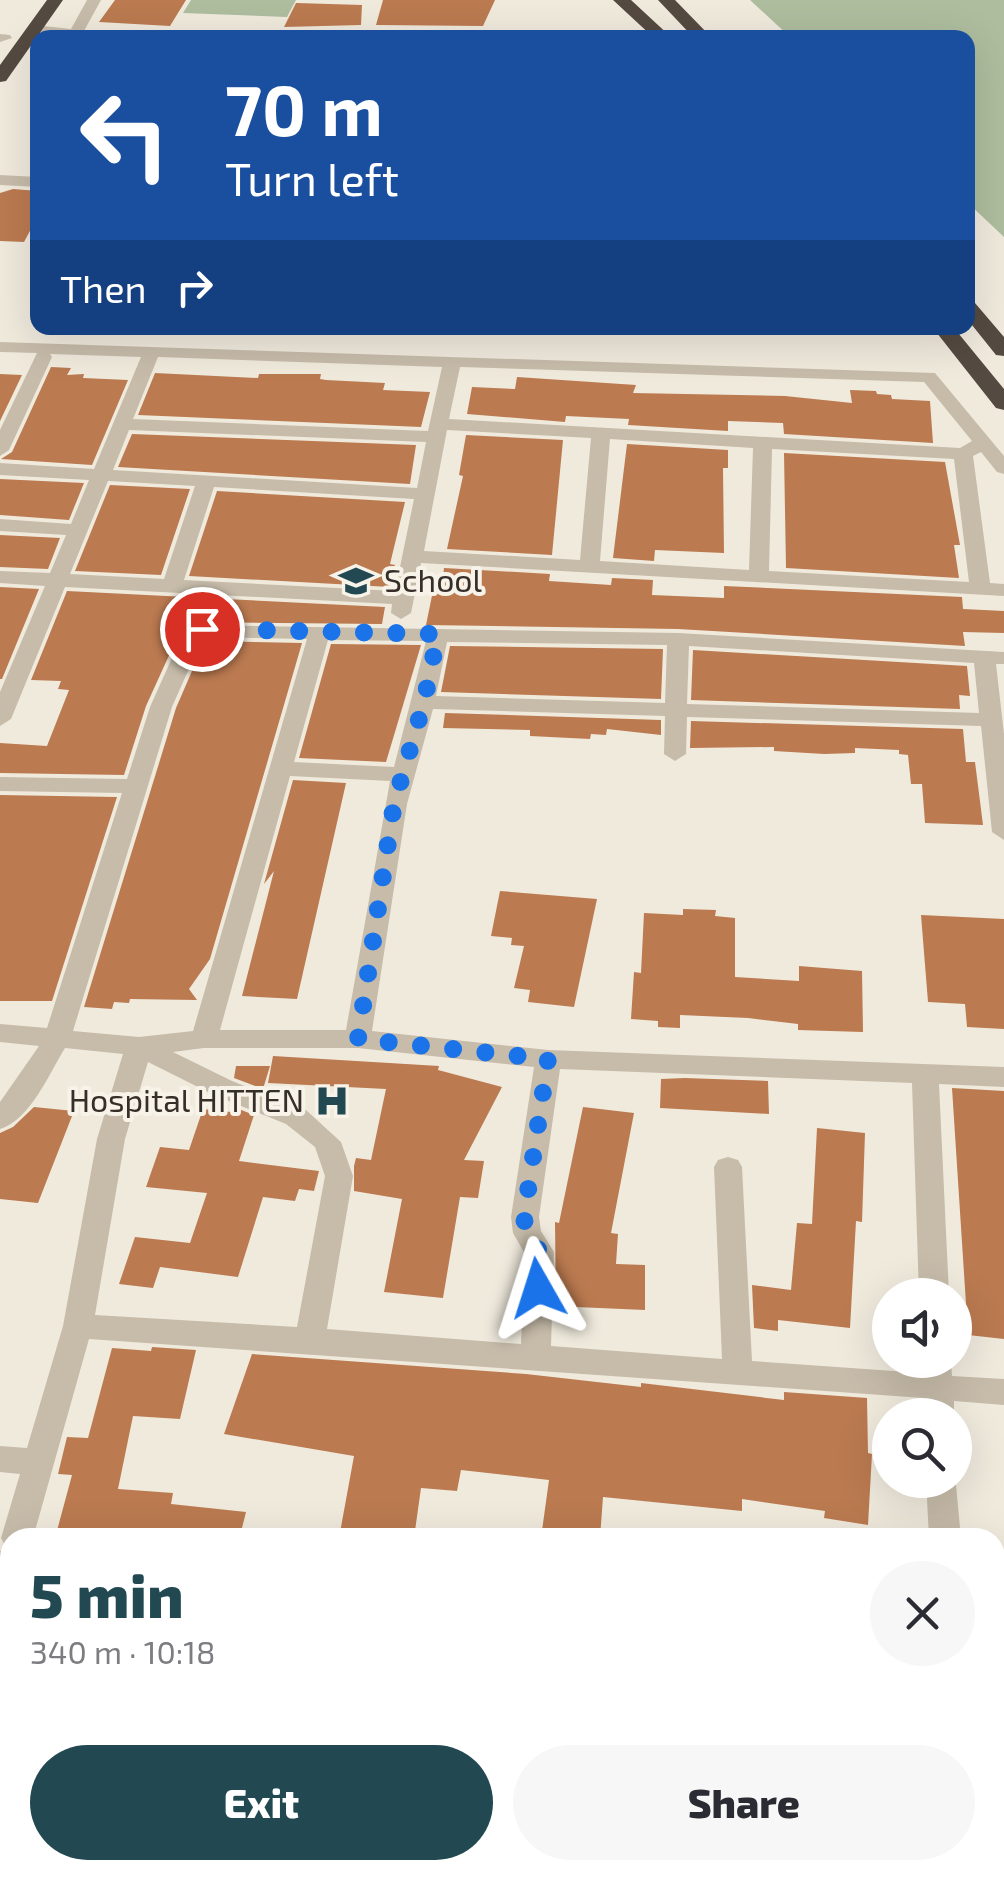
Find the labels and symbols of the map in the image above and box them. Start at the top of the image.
place label: School [384,560,483,598]
school or university icon: School [337,562,375,600]
pin [160,587,245,672]
place label: Hospital HITTEN [69,1080,304,1118]
hospital icon: Hospital HITTEN [313,1082,351,1120]
position arrow [486,1236,590,1340]

